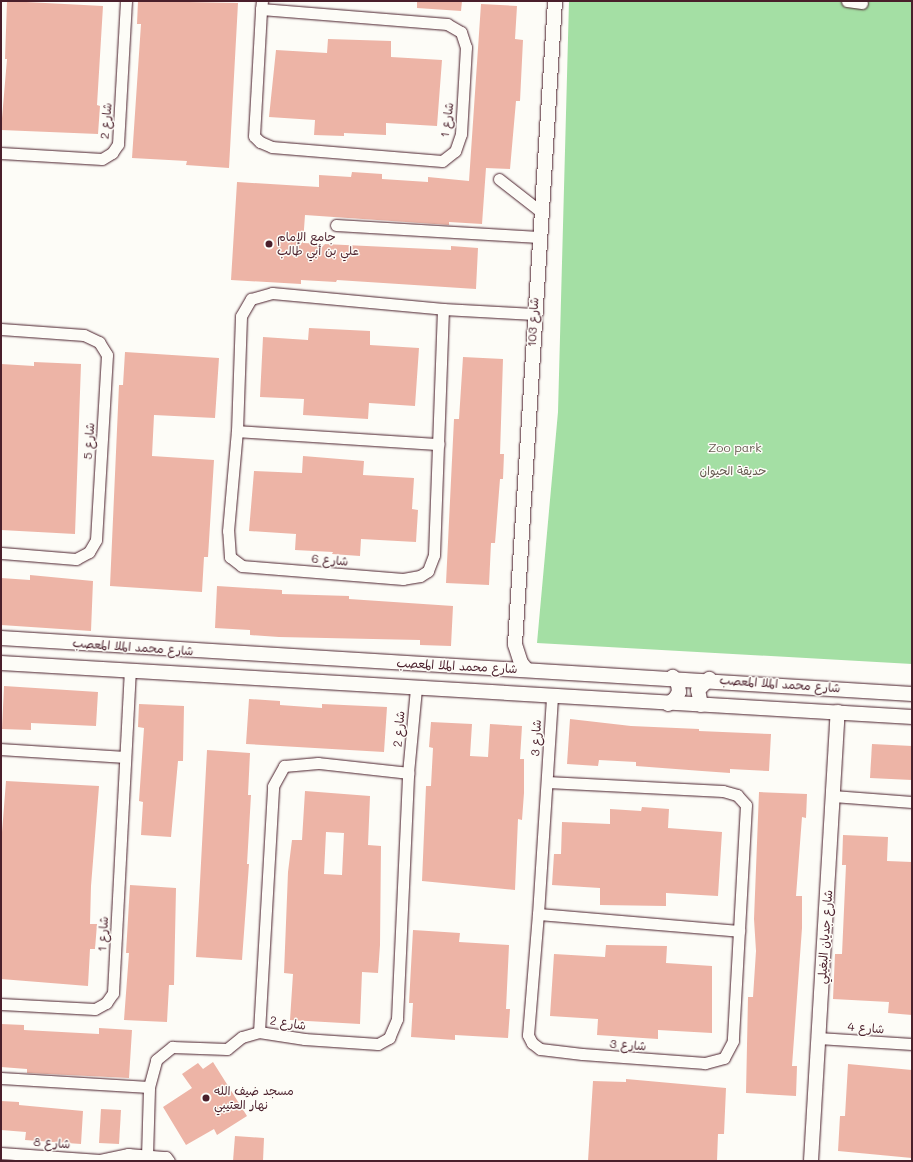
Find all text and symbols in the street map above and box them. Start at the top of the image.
street label: شارع 2 [97,102,115,140]
street label: شارع 1 [437,102,457,138]
place label: جامع الإمام علي بن أبي طالب [277,230,359,258]
marker: جامع الإمام علي بن أبي طالب [264,239,274,249]
street label: شارع 103 [525,297,541,347]
street label: شارع 5 [81,422,97,460]
park label: Zoo park [708,441,762,455]
park label: حديقة الحيوان [699,464,767,478]
street label: شارع 6 [311,551,349,569]
street label: شارع محمد الملا المعصب [72,636,194,658]
street label: شارع محمد الملا المعصب [396,656,518,676]
street label: شارع محمد الملا المعصب [719,673,841,695]
street label: شارع 2 [390,710,408,748]
street label: شارع 3 [528,719,544,757]
street label: شارع جديان البغيلي [815,889,835,985]
street label: شارع 1 [95,916,111,952]
street label: شارع 2 [269,1013,307,1033]
street label: شارع 4 [847,1020,885,1036]
street label: شارع 3 [609,1037,647,1053]
place label: مسجد ضيف الله نهار العتيبي [214,1084,294,1112]
marker: مسجد ضيف الله نهار العتيبي [201,1093,211,1103]
street label: شارع 8 [33,1135,71,1151]

